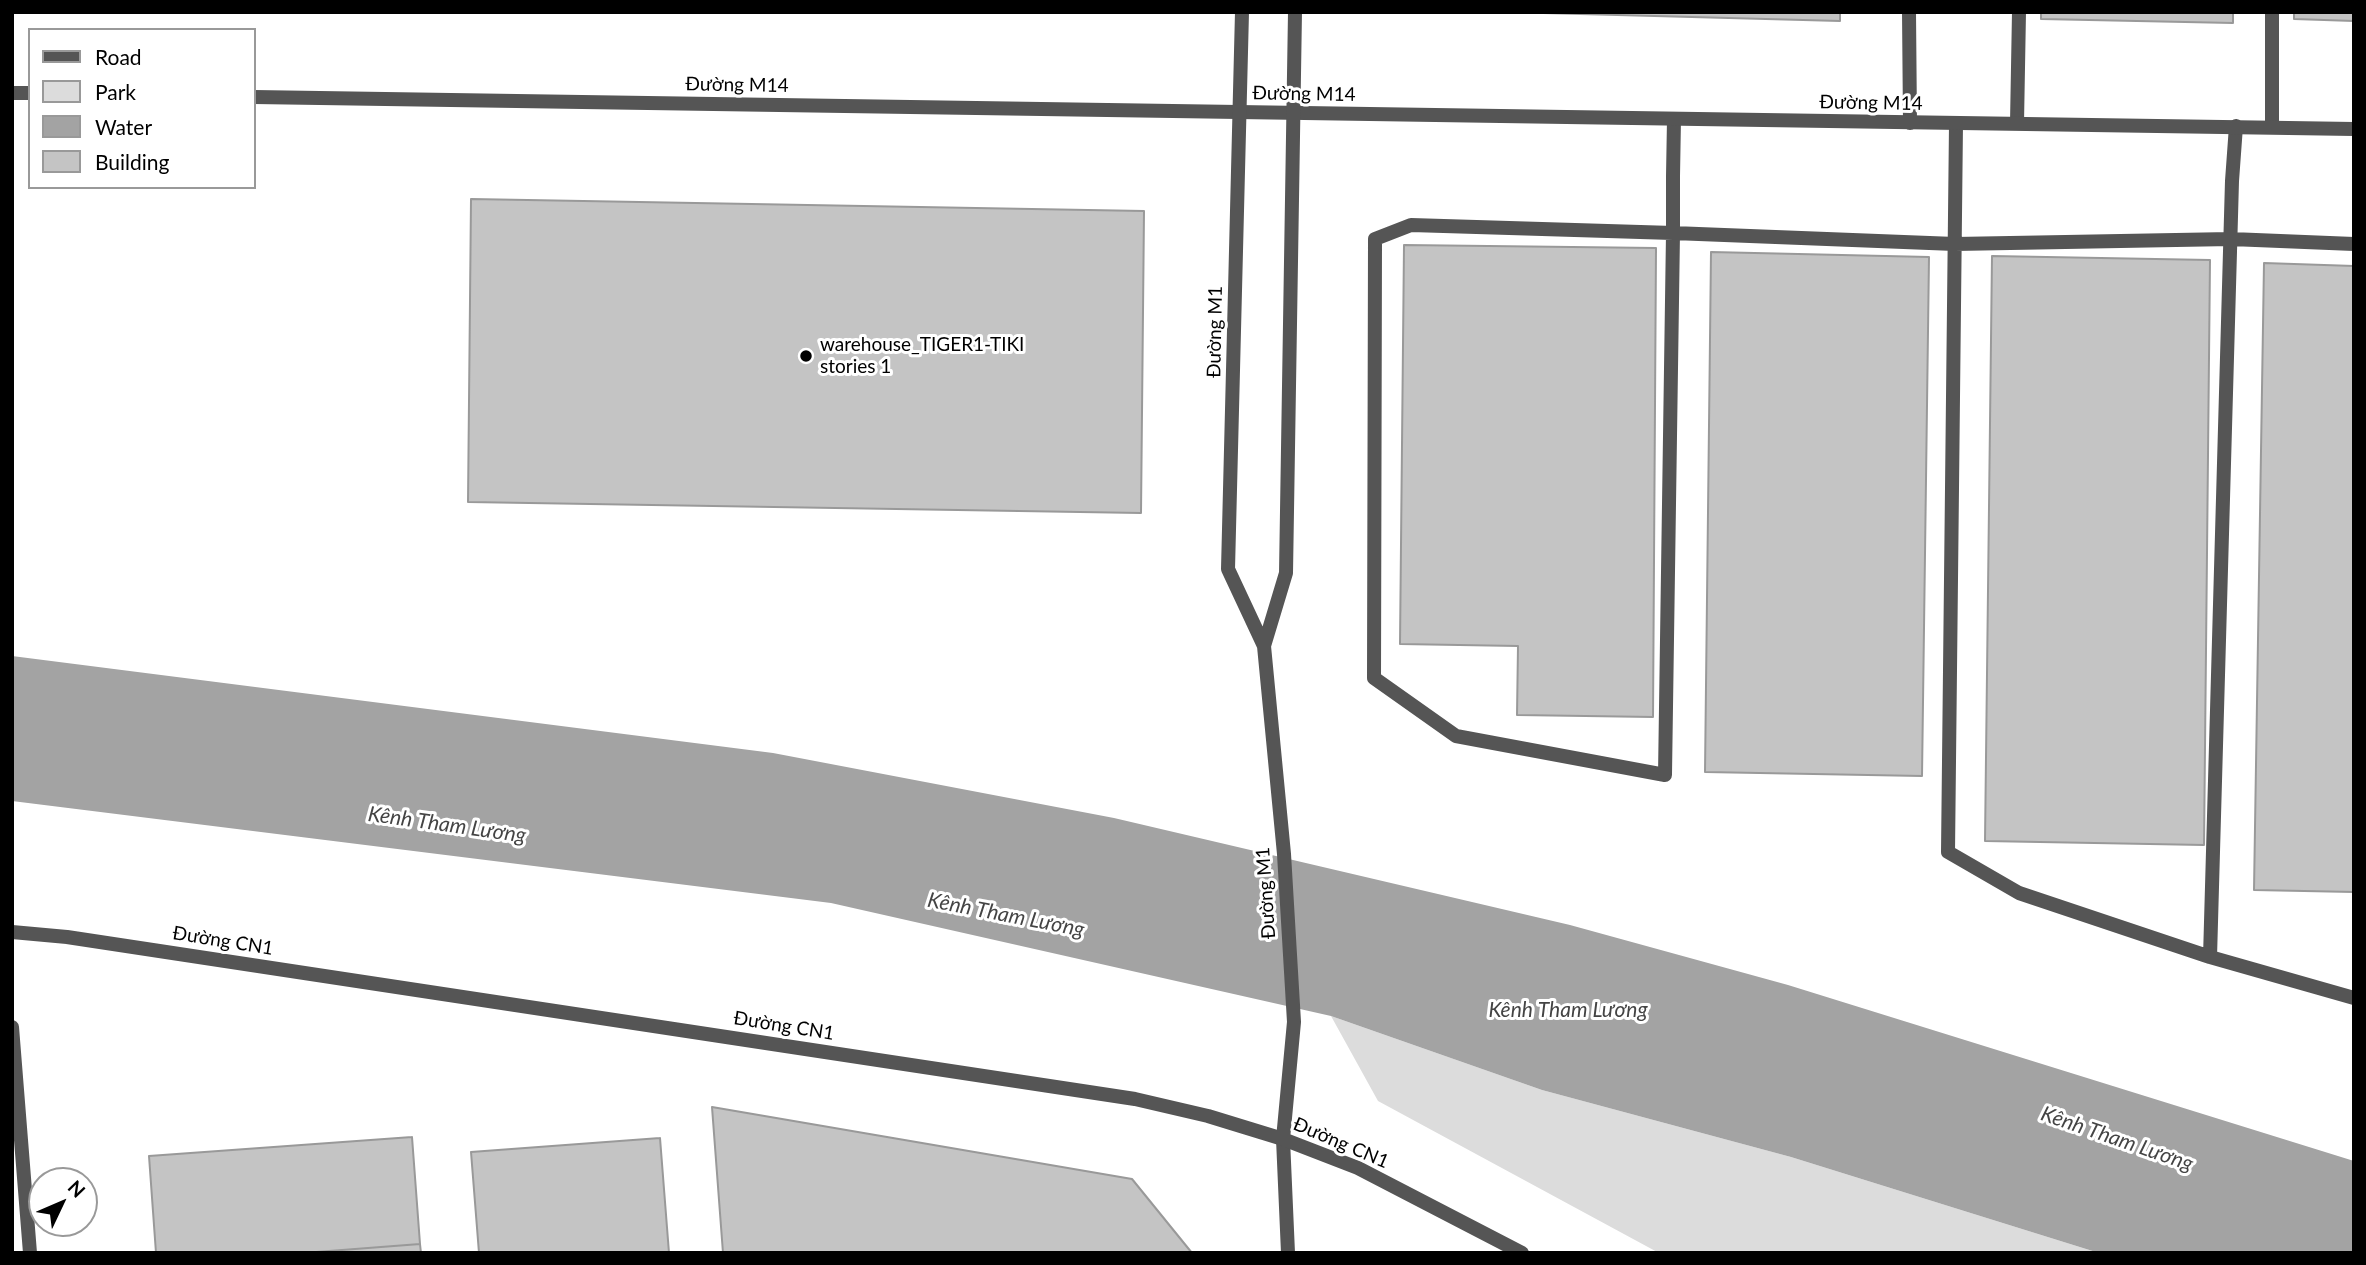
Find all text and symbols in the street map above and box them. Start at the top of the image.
legend [28,28,256,189]
text: Road [95,44,142,69]
street label: Đường M14 [685,73,789,97]
text: Park [95,79,136,104]
street label: Đường M14 [1252,82,1356,106]
street label: Đường M14 [1819,91,1923,115]
text: Water [95,114,152,139]
text: Building [95,149,170,174]
street label: Đường M1 [1203,286,1227,378]
place label: warehouse_TIGER1-TIKI stories 1 [820,334,1024,378]
marker: warehouse_TIGER1-TIKI stories 1 [798,348,814,364]
water label: Kênh Tham Lương [366,801,528,849]
street label: Đường M1 [1251,846,1281,940]
water label: Kênh Tham Lương [925,887,1087,943]
street label: Đường CN1 [171,922,275,960]
water label: Kênh Tham Lương [1488,997,1648,1023]
street label: Đường CN1 [732,1007,836,1045]
water label: Kênh Tham Lương [2038,1101,2196,1177]
street label: Đường CN1 [1290,1113,1392,1173]
north arrow [28,1167,98,1237]
text: N [64,1175,90,1202]

